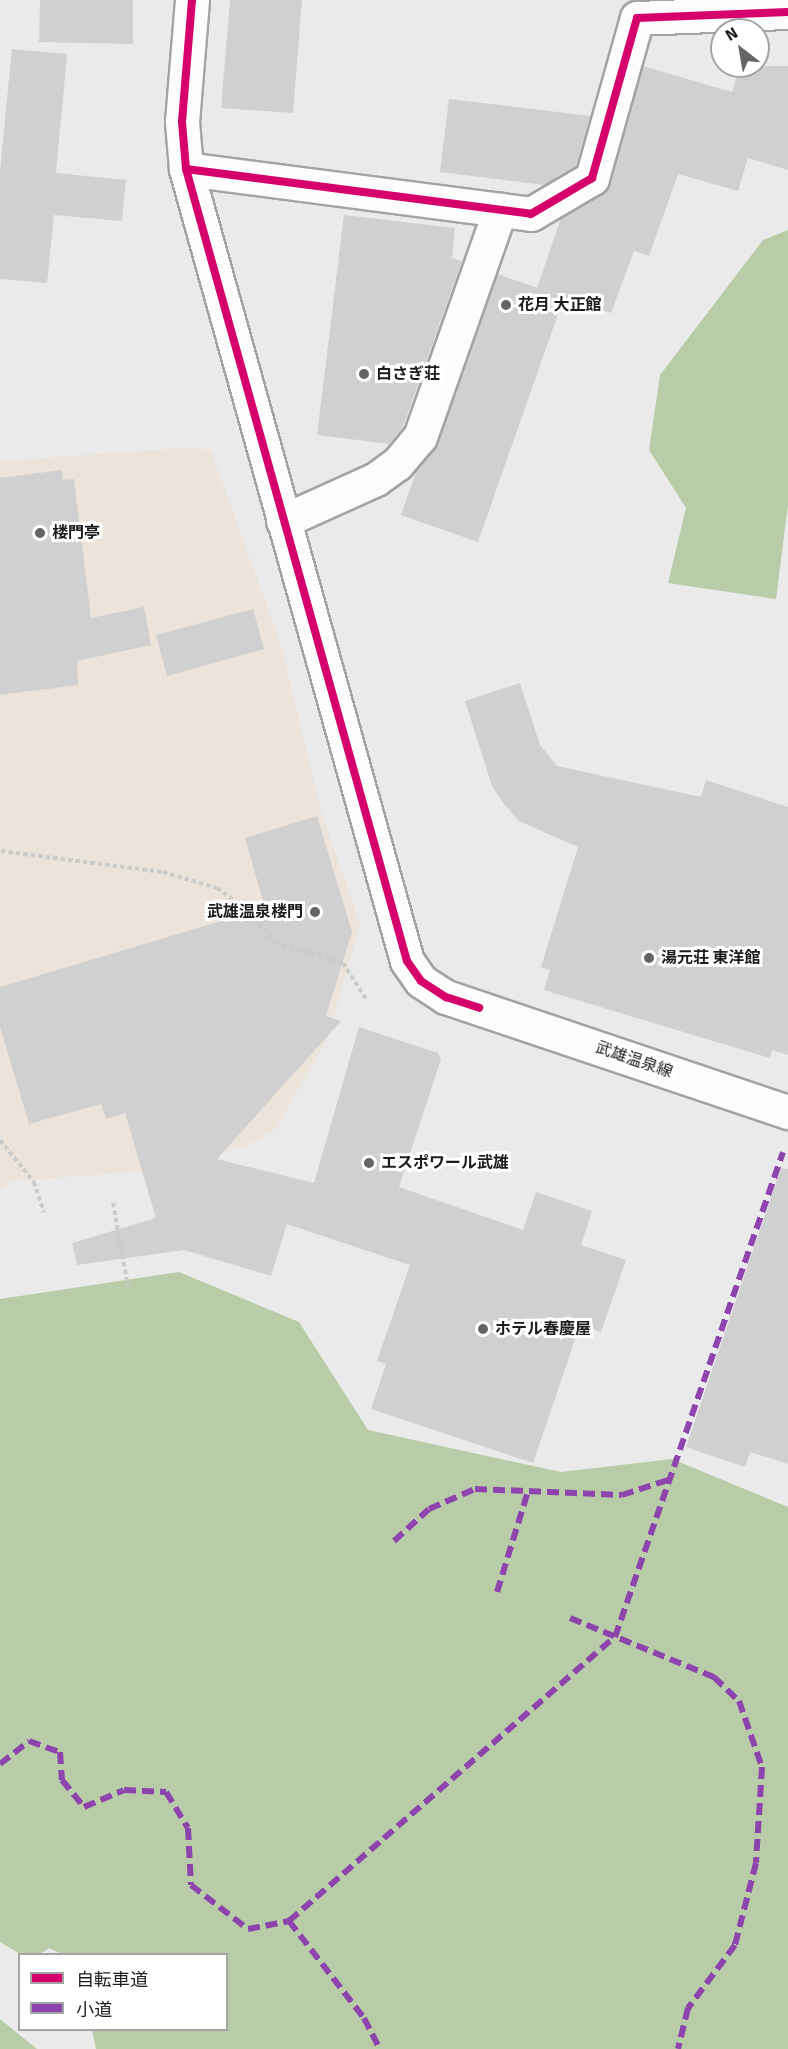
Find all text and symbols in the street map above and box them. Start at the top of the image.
north arrow [710,18,770,78]
text: N [722,23,742,46]
place label: 花月 大正館 [518,295,602,315]
marker: 花月 大正館 [499,298,513,312]
place label: 白さぎ荘 [376,364,440,384]
marker: 白さぎ荘 [357,367,371,381]
place label: 楼門亭 [52,523,100,543]
marker: 楼門亭 [33,526,47,540]
place label: 武雄温泉楼門 [207,902,303,922]
marker: 武雄温泉楼門 [308,905,322,919]
place label: 湯元荘 東洋館 [661,948,761,968]
marker: 湯元荘 東洋館 [642,951,656,965]
street label: 武雄温泉線 [593,1038,675,1082]
place label: エスポワール武雄 [381,1153,509,1173]
marker: エスポワール武雄 [362,1156,376,1170]
place label: ホテル春慶屋 [495,1319,591,1339]
marker: ホテル春慶屋 [476,1322,490,1336]
legend [18,1953,228,2031]
text: 自転車道 [76,1969,148,1991]
text: 小道 [76,1999,112,2021]

